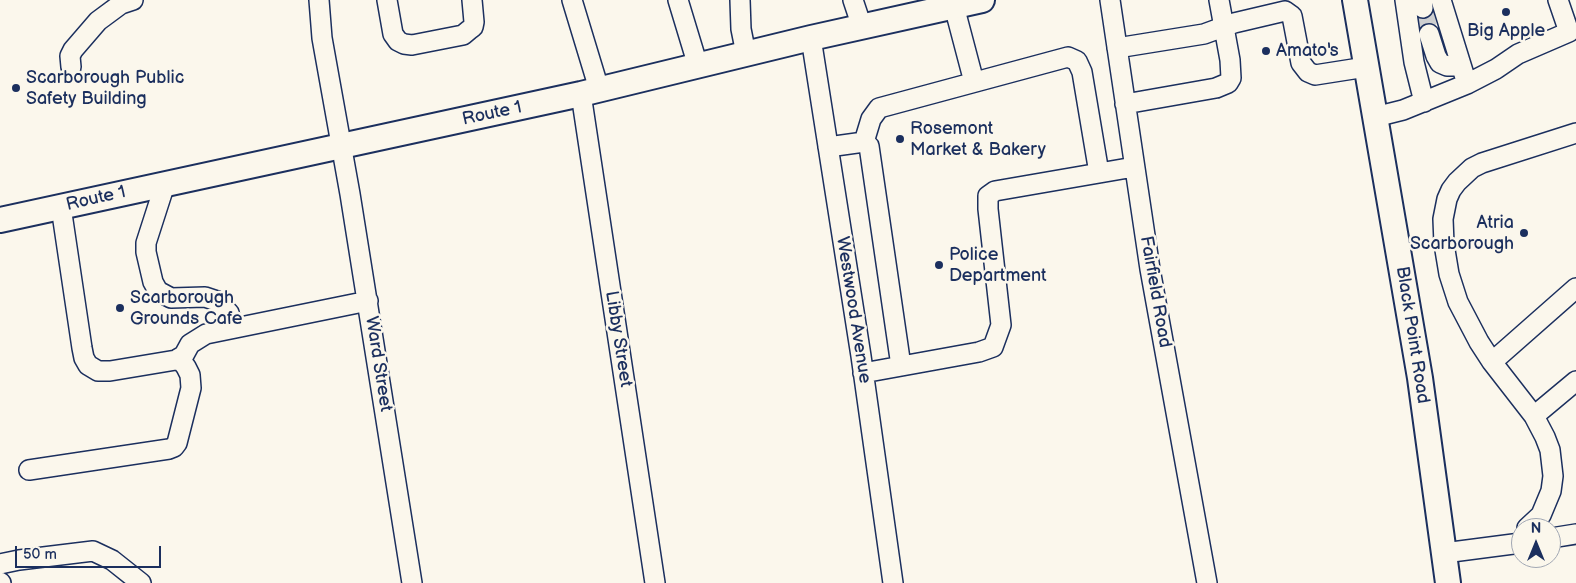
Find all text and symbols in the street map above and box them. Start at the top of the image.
marker: Big Apple [1500,6,1512,18]
place label: Big Apple [1467,20,1545,42]
place label: Amato's [1276,40,1339,62]
marker: Amato's [1260,45,1272,57]
place label: Scarborough Public Safety Building [26,67,184,110]
marker: Scarborough Public Safety Building [10,82,22,94]
street label: Route 1 [460,97,524,131]
place label: Rosemont Market & Bakery [910,118,1046,160]
marker: Rosemont Market & Bakery [894,133,906,145]
street label: Route 1 [64,182,128,216]
place label: Atria Scarborough [1410,212,1514,254]
marker: Atria Scarborough [1518,227,1530,239]
street label: Fairfield Road [1135,234,1175,350]
street label: Westwood Avenue [831,235,875,385]
place label: Police Department [949,244,1047,286]
marker: Police Department [933,259,945,271]
street label: Black Point Road [1390,265,1434,405]
place label: Scarborough Grounds Cafe [130,287,242,330]
street label: Libby Street [600,289,636,389]
marker: Scarborough Grounds Cafe [114,302,126,314]
street label: Ward Street [360,315,396,413]
north arrow [1511,518,1561,568]
text: N [1531,520,1541,537]
scale bar [18,536,164,568]
text: 50 m [23,545,57,564]

